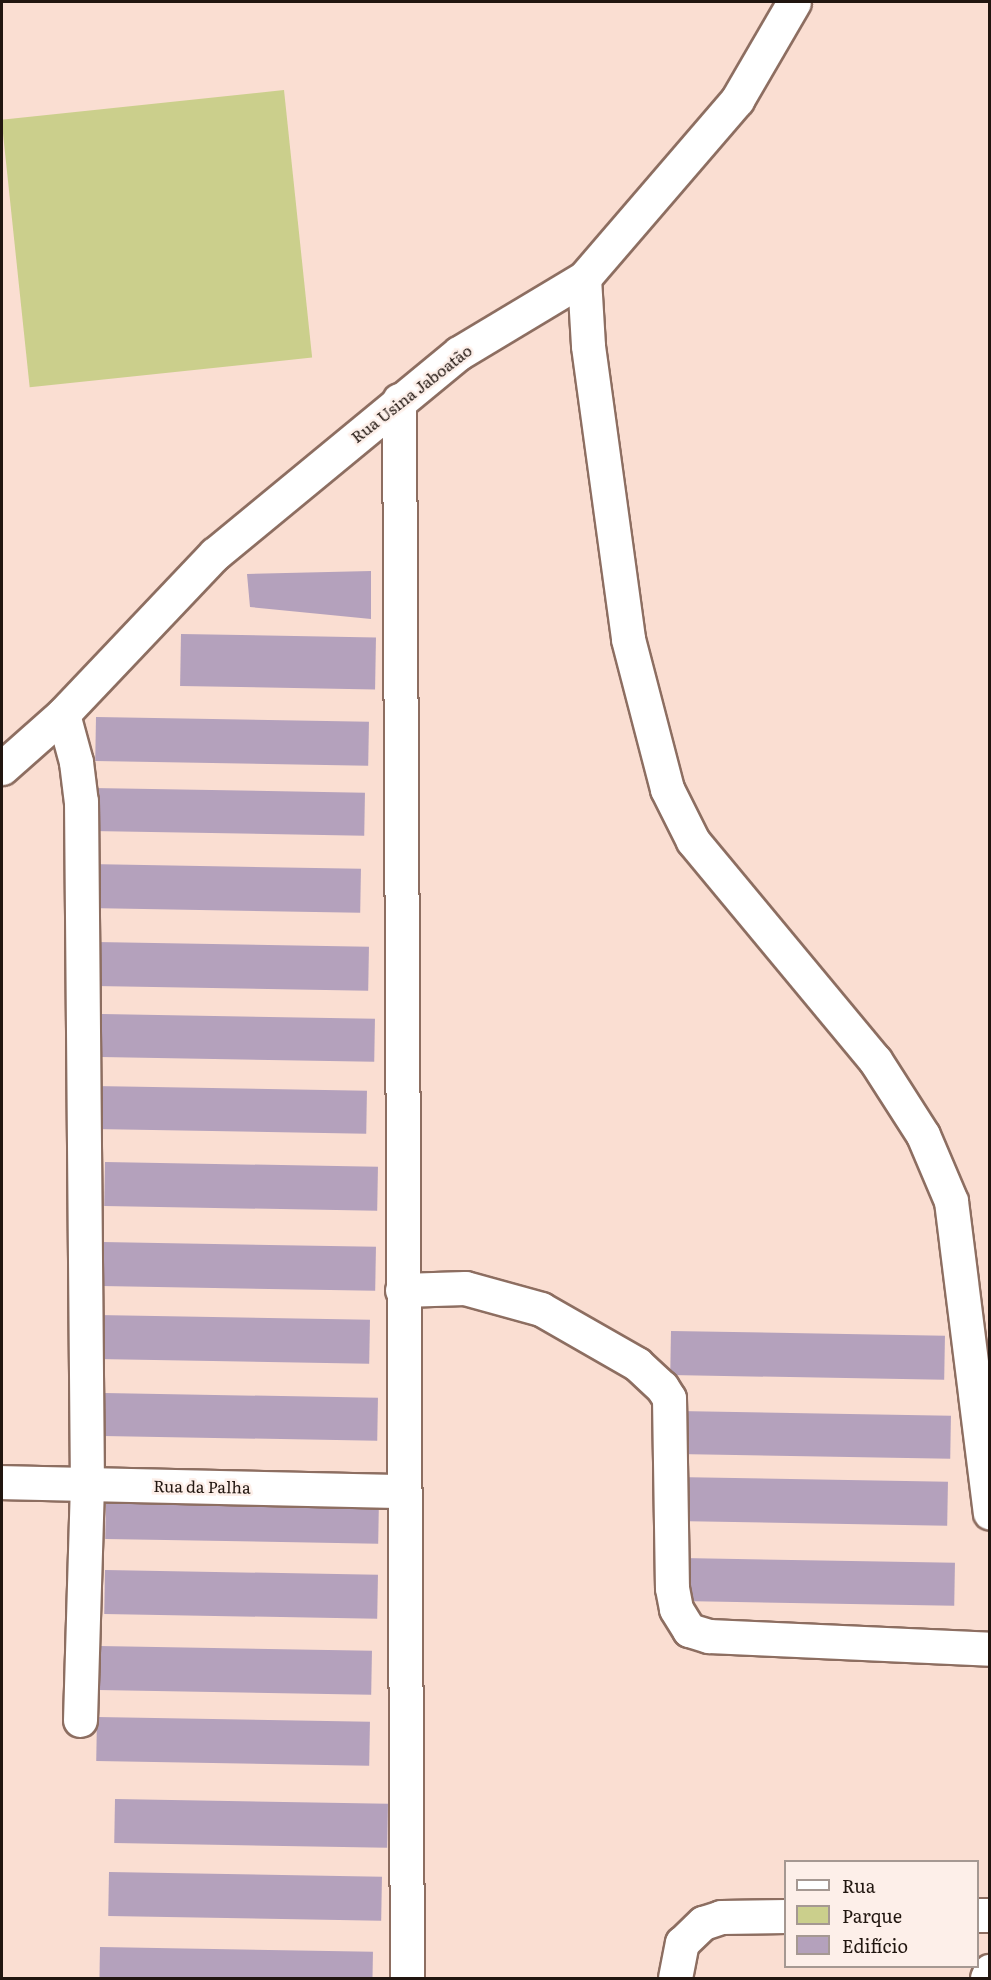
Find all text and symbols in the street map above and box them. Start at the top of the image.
street label: Rua Usina Jaboatão [347,340,475,446]
street label: Rua da Palha [153,1476,251,1496]
legend [784,1860,979,1968]
text: Rua [842,1872,875,1899]
text: Parque [842,1902,902,1929]
text: Edifício [842,1932,908,1959]

